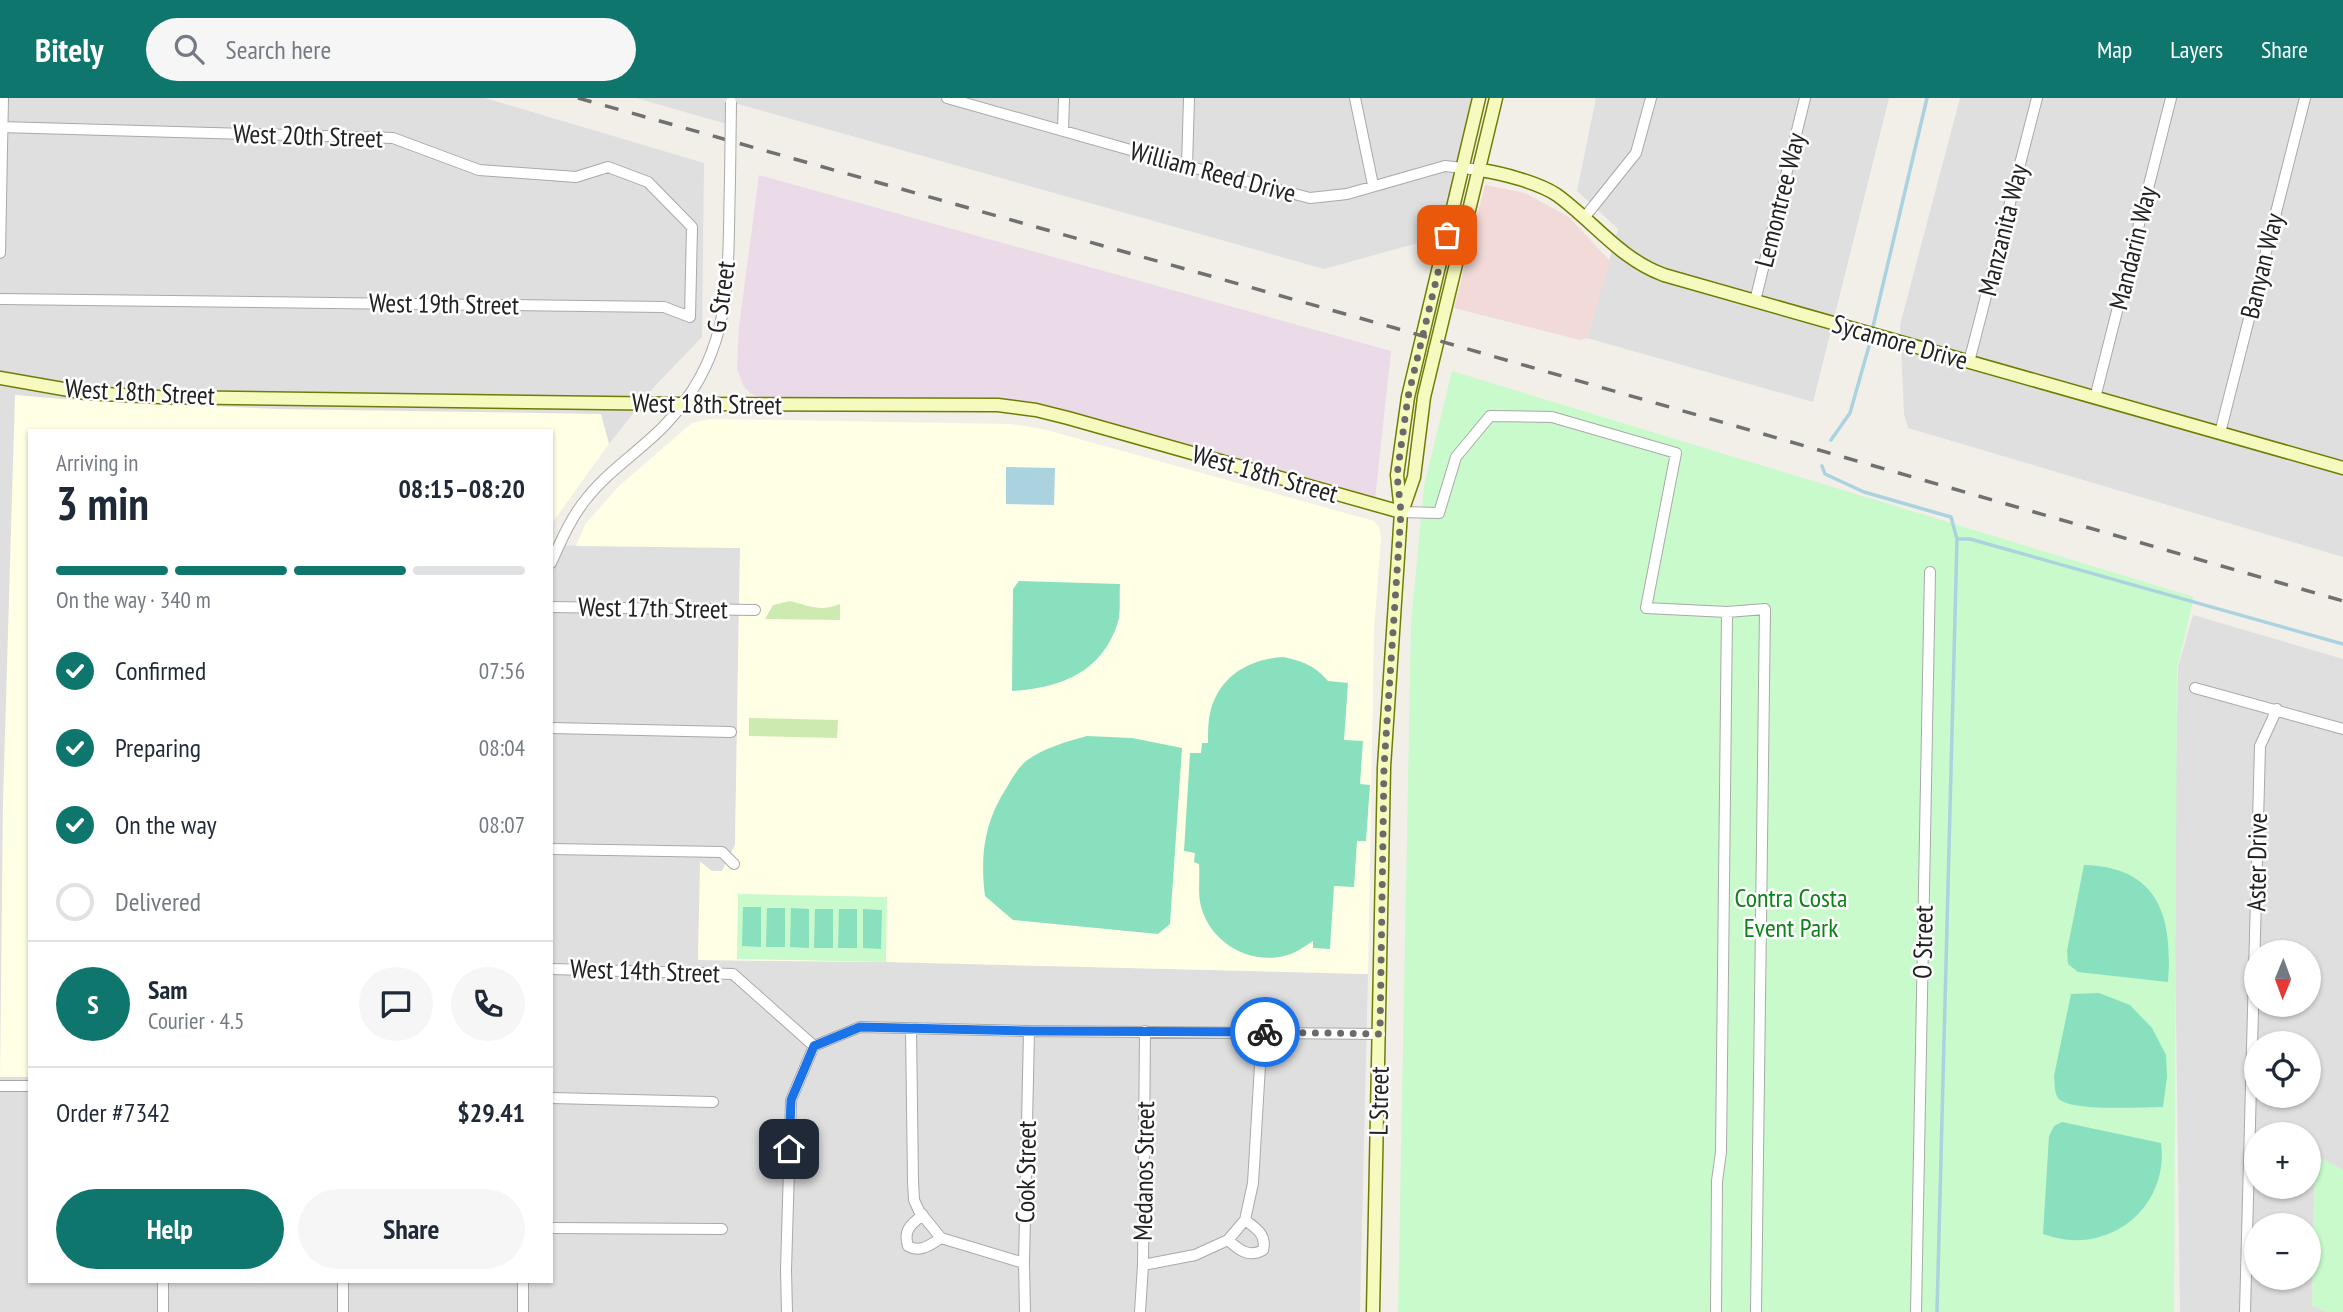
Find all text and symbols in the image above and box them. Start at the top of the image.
search box [146,18,636,81]
text: Bitely [35,28,104,71]
icon: search [170,30,208,68]
text: Search here [226,33,331,66]
text: Map [2097,34,2132,65]
text: Layers [2170,34,2223,65]
text: Share [2261,34,2308,65]
street label: West 20th Street [232,116,384,155]
street label: Lemontree Way [1747,129,1812,271]
street label: William Reed Drive [1127,134,1300,210]
street label: Manzanita Way [1970,160,2035,299]
street label: Mandarin Way [2101,183,2164,313]
pin [1417,205,1477,265]
street label: Banyan Way [2232,210,2291,322]
icon: bag [1428,216,1466,254]
street label: G Street [699,259,742,335]
street label: West 19th Street [369,286,519,321]
street label: Sycamore Drive [1829,306,1972,377]
street label: West 18th Street [64,371,216,412]
street label: West 18th Street [632,386,782,421]
street label: West 18th Street [1188,437,1342,510]
text: Arriving in [56,448,138,477]
text: 08:15–08:20 [398,472,525,505]
text: 3 min [56,473,149,533]
text: On the way · 340 m [56,585,211,614]
street label: West 17th Street [578,590,728,625]
icon: check [56,652,94,690]
text: Confirmed [115,654,206,687]
text: 07:56 [479,656,525,685]
icon: check [56,729,94,767]
text: Preparing [115,731,201,764]
text: 08:04 [479,733,525,762]
icon: check [56,806,94,844]
text: On the way [115,808,217,841]
text: 08:07 [479,810,525,839]
street label: Aster Drive [2239,812,2274,912]
park label: Contra Costa Event Park [1735,881,1847,944]
text: Delivered [115,885,201,918]
street label: O Street [1905,905,1940,979]
north arrow [2244,940,2320,1017]
map controls [2244,940,2321,1290]
street label: West 14th Street [569,951,721,990]
button: chat [359,967,433,1041]
button: phone [451,967,525,1041]
text: Sam [148,973,187,1006]
text: S [87,988,99,1021]
courier [1230,997,1300,1067]
text: Courier · 4.5 [148,1006,244,1035]
icon: bike [1246,1013,1284,1051]
button: locate [2244,1031,2321,1108]
street label: L Street [1361,1066,1396,1136]
text: Order #7342 [56,1096,171,1129]
text: $29.41 [457,1096,525,1129]
street label: Medanos Street [1126,1101,1161,1241]
pin [759,1119,819,1179]
street label: Cook Street [1008,1120,1043,1223]
button: + [2244,1122,2321,1199]
icon: home [770,1130,808,1168]
button: Help [56,1189,284,1269]
button: Share [298,1189,525,1269]
button: − [2244,1213,2321,1290]

